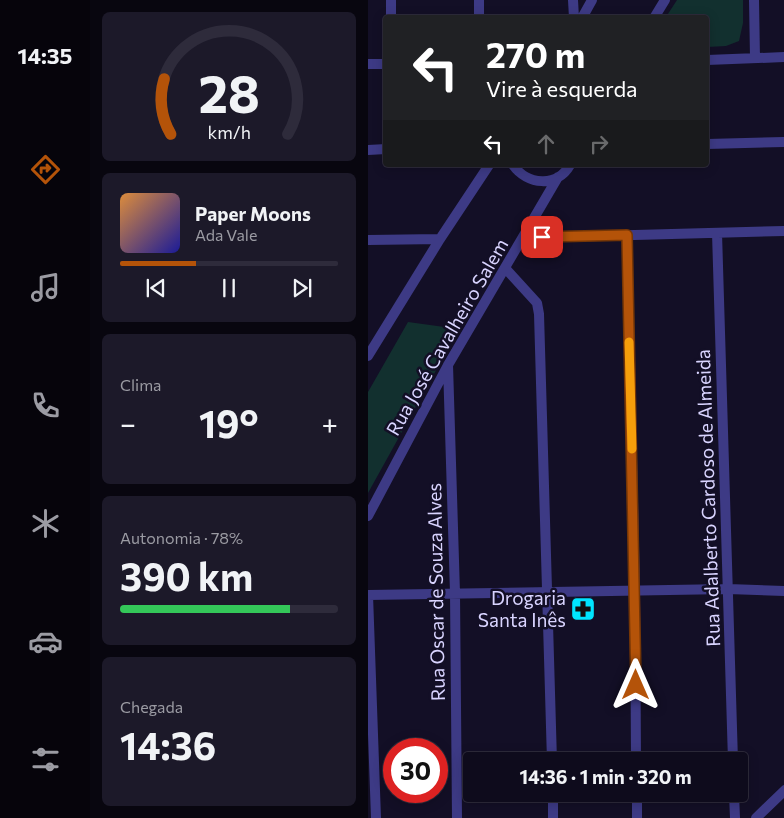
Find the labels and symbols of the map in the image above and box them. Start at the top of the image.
pin [521,216,563,258]
street label: Rua José Cavalheiro Salem [381,234,512,439]
street label: Rua Adalberto Cardoso de Almeida [691,349,724,647]
street label: Rua Oscar de Souza Alves [422,483,449,701]
place label: Drogaria Santa Inês [478,586,566,631]
pharmacy icon: Drogaria Santa Inês [570,596,596,622]
position arrow [609,658,661,710]
speed limit sign: 30 [383,738,448,803]

